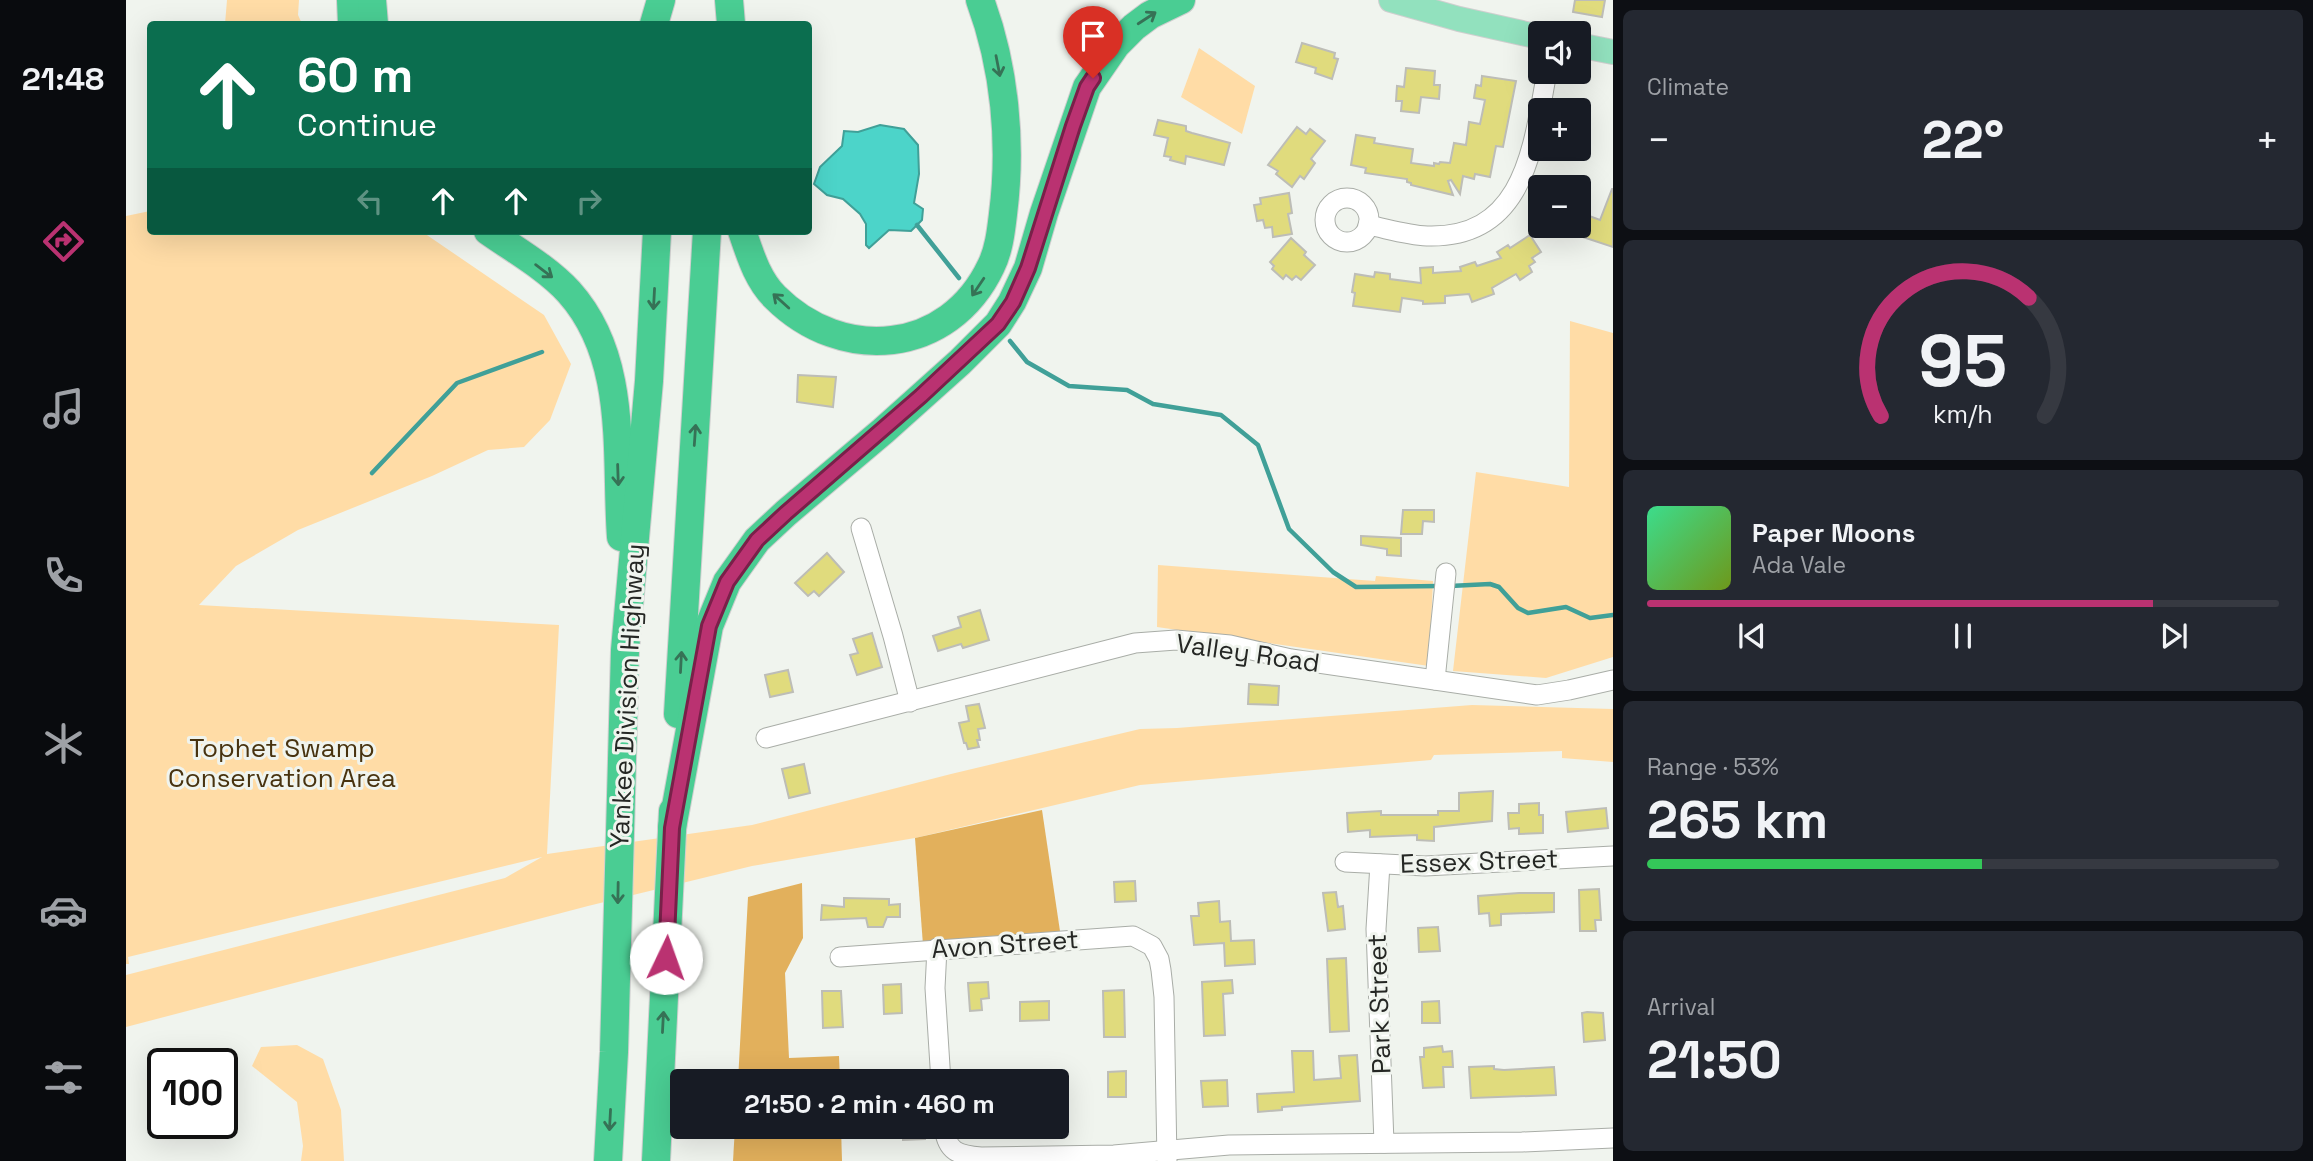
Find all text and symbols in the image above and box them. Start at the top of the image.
pin [1063,6,1123,78]
one-way arrow [1137,11,1156,26]
icon: arrive [1074,17,1112,55]
map controls [1528,21,1591,238]
button: sound [1528,21,1591,84]
text: 60 m [297,44,413,106]
icon: ahead [182,49,273,140]
one-way arrow [991,54,1005,77]
text: 21:48 [22,59,104,99]
text: Climate [1647,72,1729,102]
button: + [1528,98,1591,161]
text: Continue [297,105,437,145]
text: 22° [1922,107,2004,173]
text: − [1647,116,1671,164]
text: + [2255,116,2279,164]
button: − [1528,175,1591,238]
icon: left [351,182,389,220]
icon: ahead [424,182,462,220]
icon: ahead [497,182,535,220]
icon: right [570,182,608,220]
icon: directions [39,217,88,266]
one-way arrow [534,263,553,278]
one-way arrow [971,277,985,296]
one-way arrow [647,287,660,310]
one-way arrow [772,293,790,309]
text: 95 [1919,315,2007,408]
icon: music [39,384,88,433]
text: km/h [1933,398,1993,430]
one-way arrow [688,424,701,447]
one-way arrow [612,464,625,487]
text: Paper Moons [1752,516,1915,550]
street label: Yankee Division Highway [602,543,652,849]
text: Ada Vale [1752,550,1846,580]
icon: phone [39,551,88,600]
icon: previous [1733,617,1771,655]
icon: pause [1944,617,1982,655]
icon: next [2155,617,2193,655]
street label: Valley Road [1174,626,1322,680]
one-way arrow [674,651,687,674]
icon: climate [39,719,88,768]
park label: Tophet Swamp Conservation Area [168,731,396,795]
text: Range · 53% [1647,752,1779,782]
text: 265 km [1647,787,1828,853]
street label: Essex Street [1399,841,1559,881]
one-way arrow [611,881,624,904]
icon: car [39,886,88,935]
position arrow [629,921,703,995]
street label: Avon Street [930,922,1080,966]
street label: Park Street [1360,933,1398,1075]
text: Arrival [1647,992,1715,1022]
one-way arrow [657,1011,670,1034]
text: 21:50 [1647,1027,1782,1093]
speed limit sign: 100 [147,1048,238,1139]
icon: filters [39,1053,88,1102]
text: 21:50 · 2 min · 460 m [744,1087,995,1121]
one-way arrow [604,1108,617,1131]

